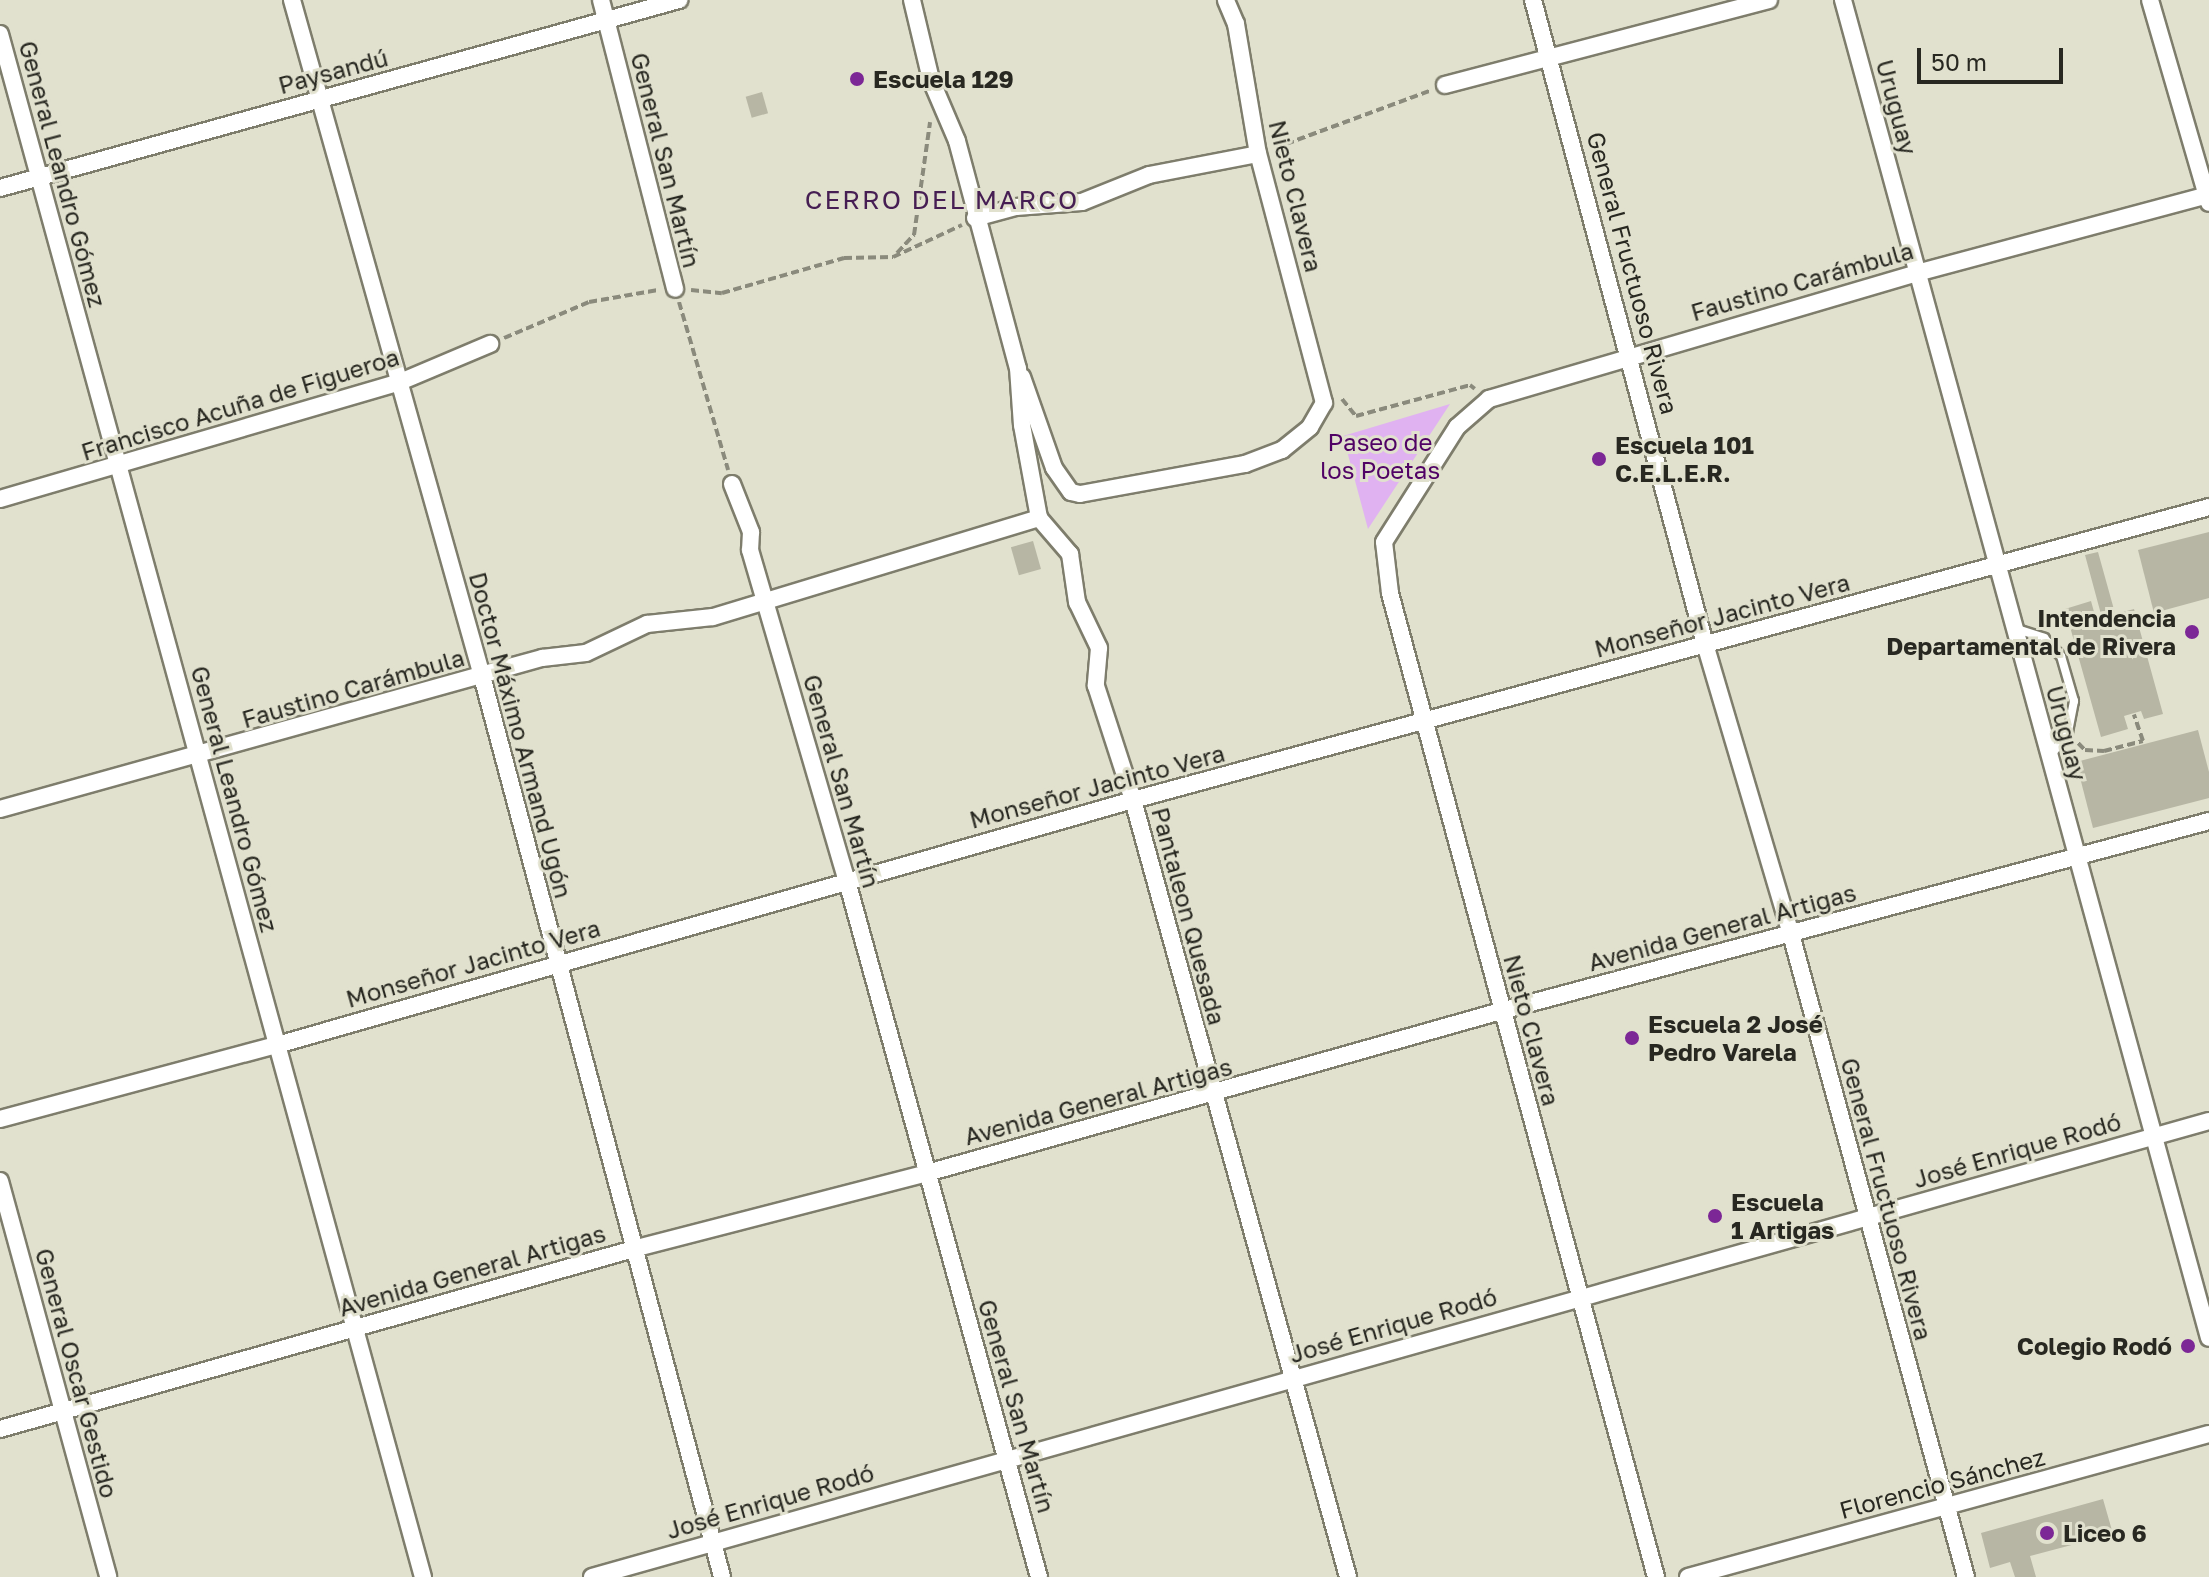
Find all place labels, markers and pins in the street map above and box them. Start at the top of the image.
place label: Escuela 129 [873,65,1014,93]
marker: Escuela 129 [848,70,866,88]
place label: Escuela 101 C.E.L.E.R. [1615,431,1754,487]
marker: Escuela 101 C.E.L.E.R. [1590,450,1608,468]
place label: Intendencia Departamental de Rivera [1886,604,2176,660]
marker: Intendencia Departamental de Rivera [2183,623,2201,641]
place label: Escuela 2 José Pedro Varela [1648,1010,1823,1066]
marker: Escuela 2 José Pedro Varela [1623,1029,1641,1047]
place label: Escuela 1 Artigas [1731,1188,1835,1244]
marker: Escuela 1 Artigas [1706,1207,1724,1225]
place label: Colegio Rodó [2017,1332,2172,1360]
marker: Colegio Rodó [2179,1337,2197,1355]
place label: Liceo 6 [2063,1519,2147,1547]
marker: Liceo 6 [2038,1524,2056,1542]

